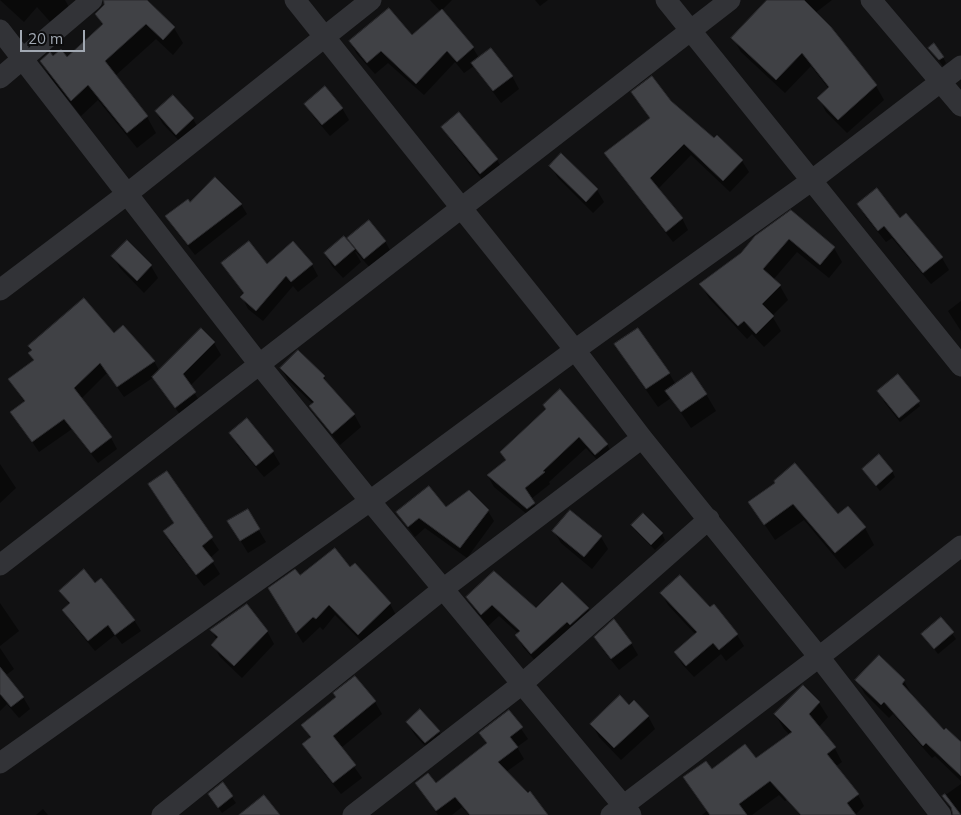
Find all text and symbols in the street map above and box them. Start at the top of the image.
scale bar [22,20,88,52]
text: 20 m [28,29,63,48]

